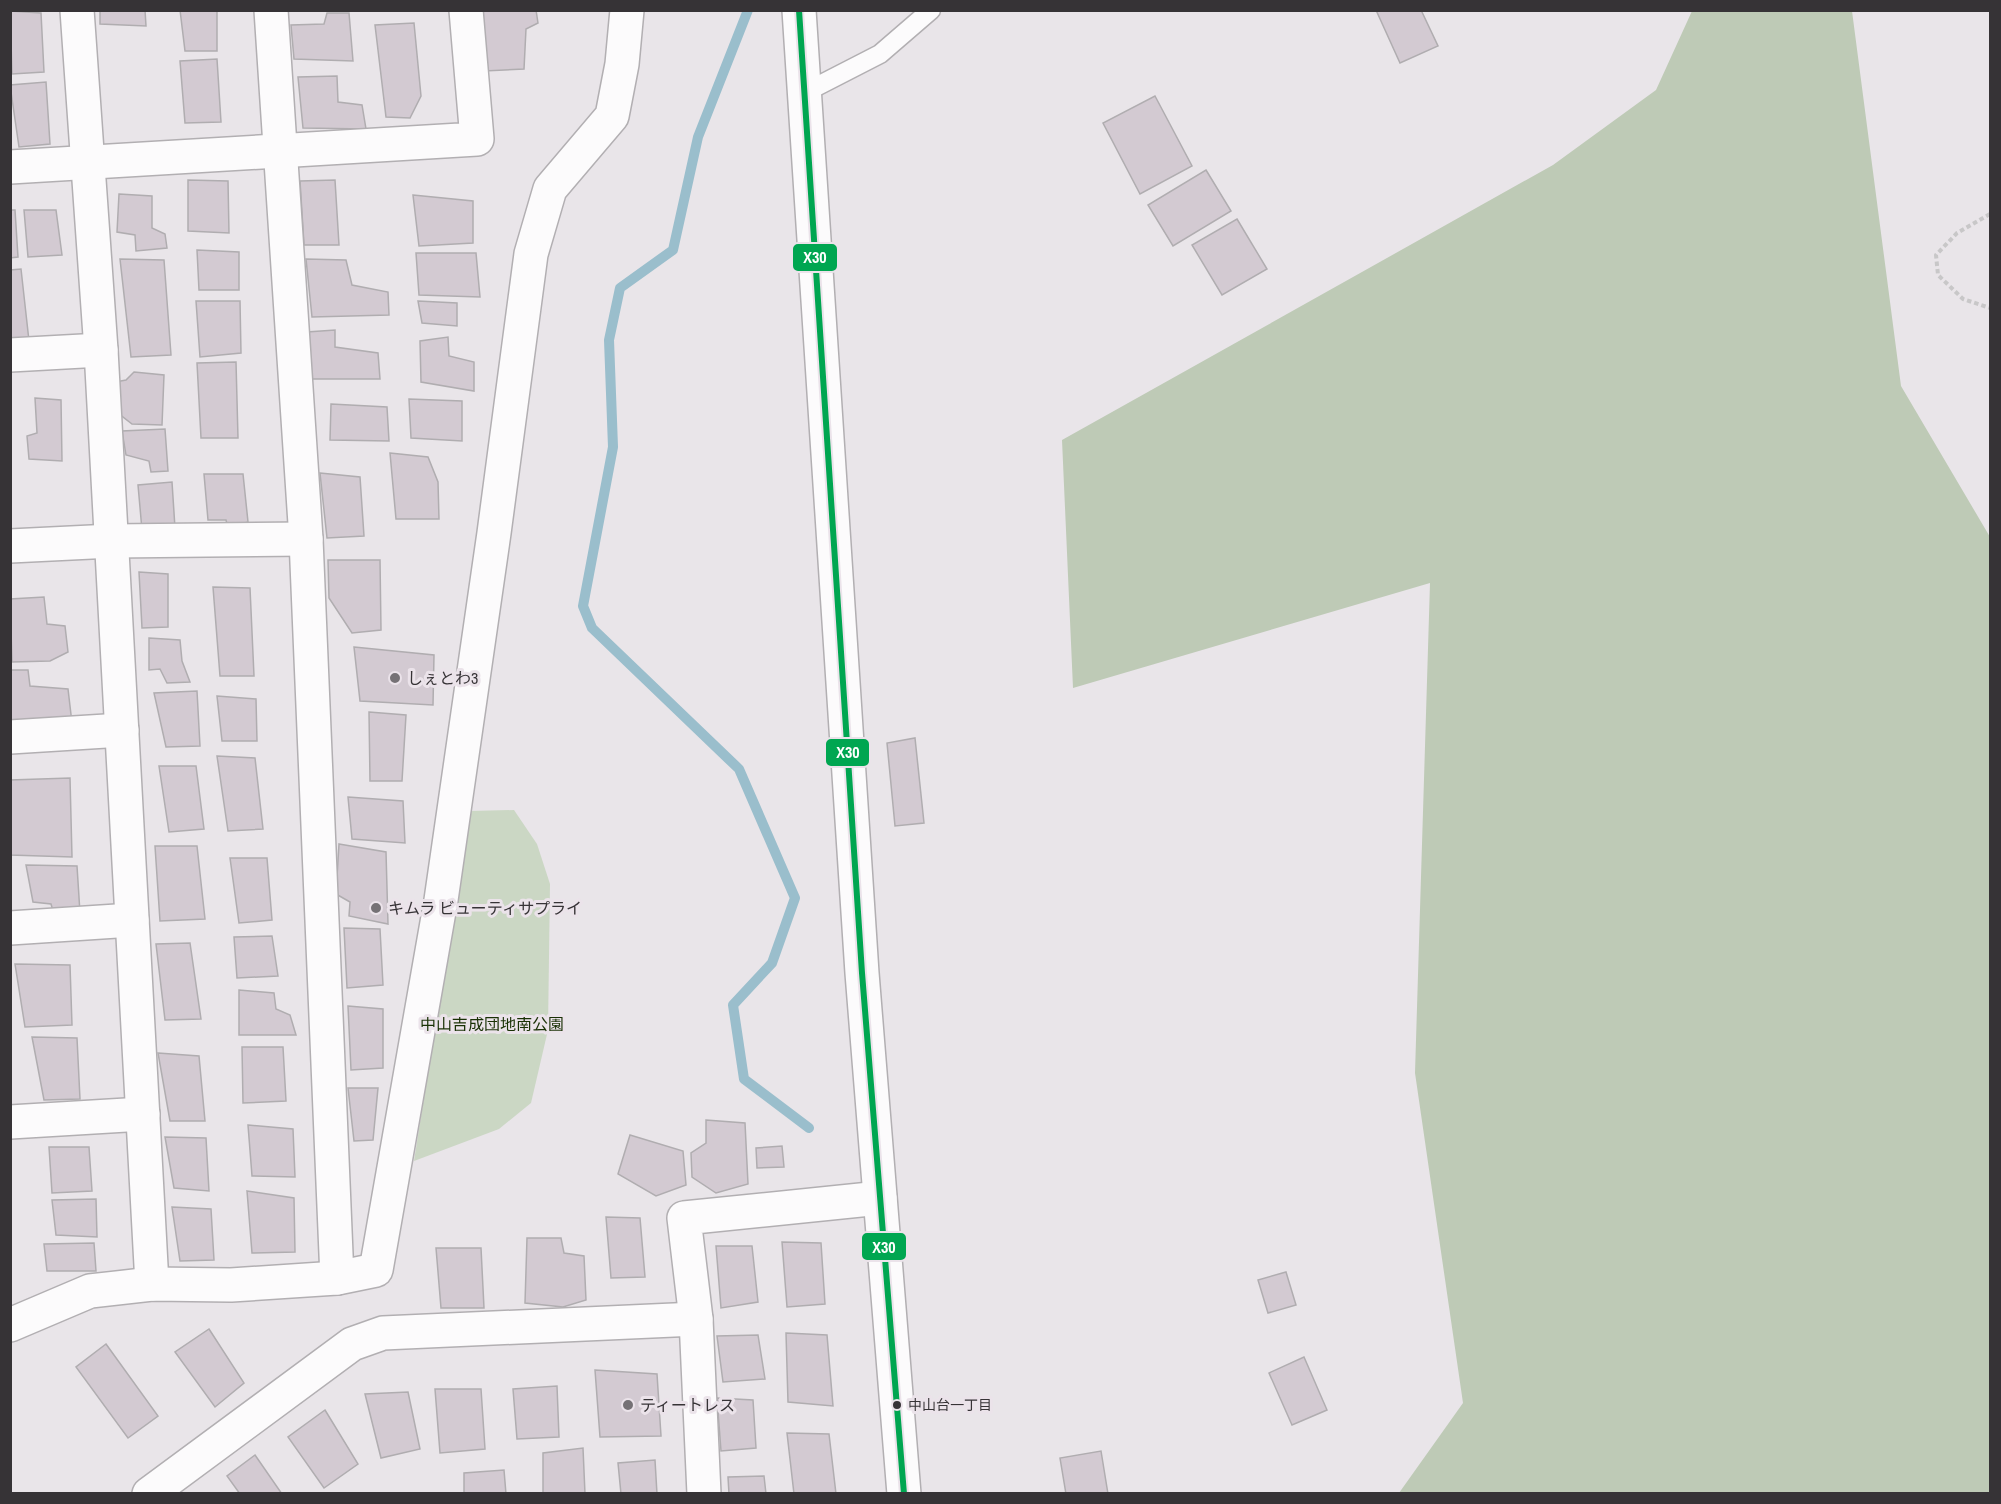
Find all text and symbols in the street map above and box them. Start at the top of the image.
line badge: X30 [792,243,838,272]
text: X30 [803,246,827,268]
place label: しぇとわ3 [407,667,478,689]
marker: しぇとわ3 [388,671,402,685]
line badge: X30 [825,738,870,767]
text: X30 [836,741,860,763]
place label: キムラ ビューティサプライ [388,897,582,919]
marker: キムラ ビューティサプライ [369,901,383,915]
park label: 中山吉成団地南公園 [420,1013,564,1035]
line badge: X30 [861,1232,907,1261]
text: X30 [872,1236,896,1258]
place label: ティートレス [640,1394,735,1416]
place label: 中山台一丁目 [908,1396,992,1414]
marker: ティートレス [621,1398,635,1412]
marker: 中山台一丁目 [891,1399,903,1411]

